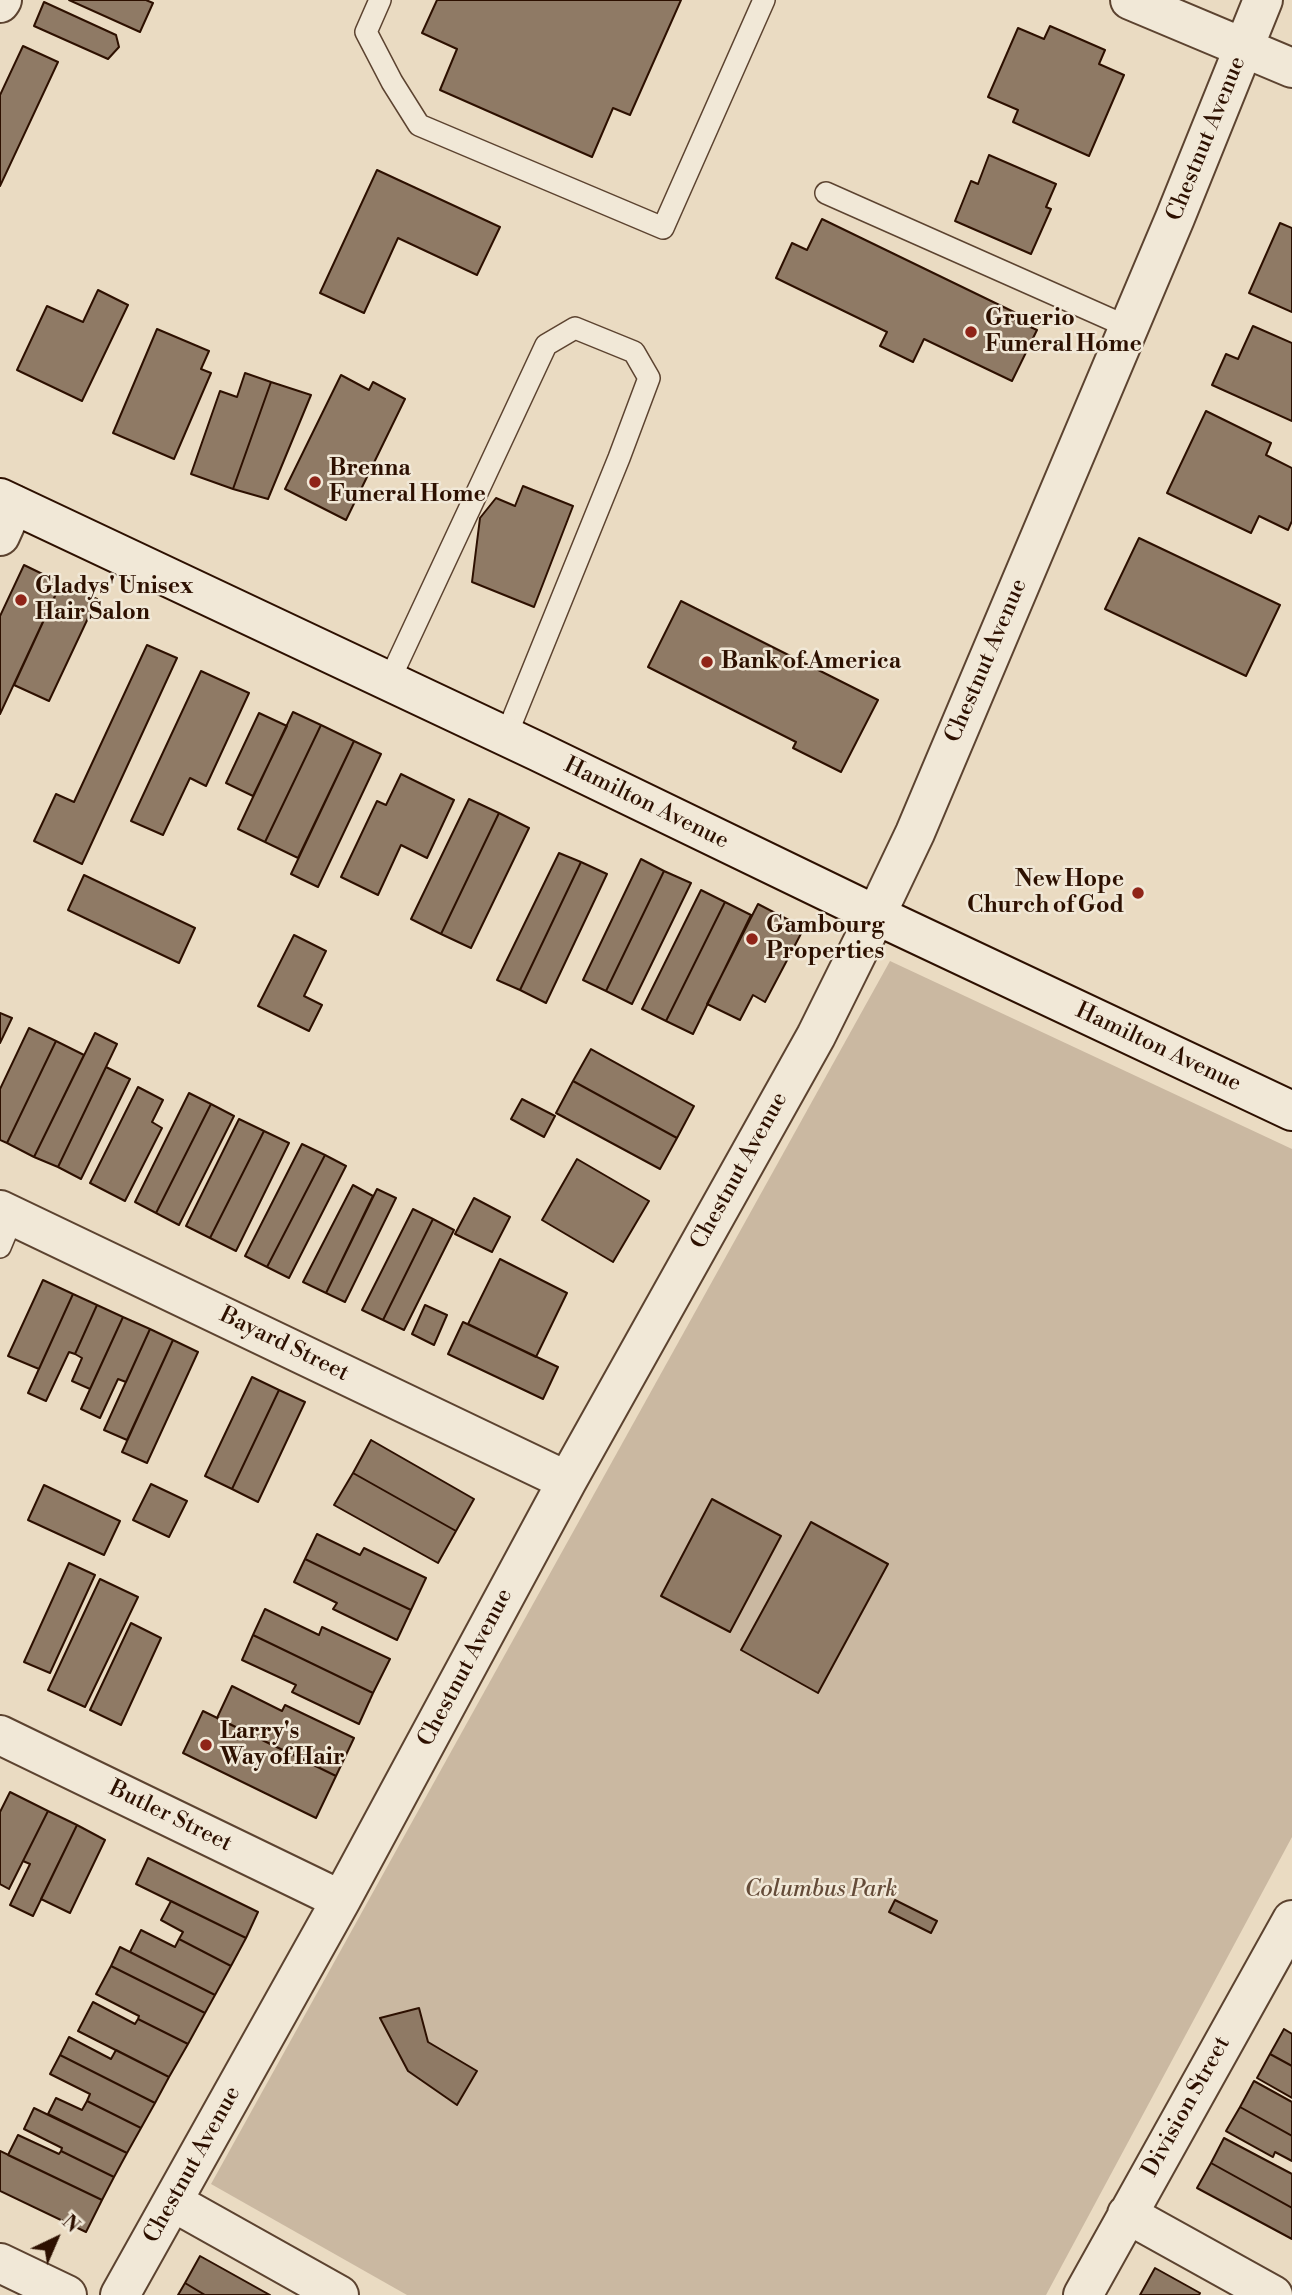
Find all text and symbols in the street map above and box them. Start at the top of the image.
street label: Chestnut Avenue [1161,53,1253,225]
place label: Gruerio Funeral Home [985,305,1142,359]
marker: Gruerio Funeral Home [963,324,979,340]
place label: Brenna Funeral Home [329,455,486,509]
marker: Brenna Funeral Home [307,474,323,490]
place label: Gladys' Unisex Hair Salon [35,573,193,627]
street label: Chestnut Avenue [940,575,1034,747]
marker: Gladys' Unisex Hair Salon [13,592,29,608]
place label: Bank of America [721,648,901,676]
marker: Bank of America [699,654,715,670]
street label: Hamilton Avenue [559,752,733,856]
place label: New Hope Church of God [967,866,1124,920]
marker: New Hope Church of God [1130,885,1146,901]
place label: Gambourg Properties [766,912,884,966]
marker: Gambourg Properties [744,931,760,947]
street label: Hamilton Avenue [1071,998,1245,1098]
street label: Chestnut Avenue [686,1088,794,1254]
street label: Bayard Street [215,1302,353,1388]
street label: Chestnut Avenue [413,1584,519,1752]
place label: Larry's Way of Hair [220,1718,345,1772]
marker: Larry's Way of Hair [198,1737,214,1753]
street label: Butler Street [104,1775,236,1859]
park label: Columbus Park [745,1876,897,1904]
street label: Division Street [1137,2032,1237,2182]
street label: Chestnut Avenue [139,2082,247,2248]
north arrow [21,2204,91,2274]
text: N [57,2210,84,2238]

